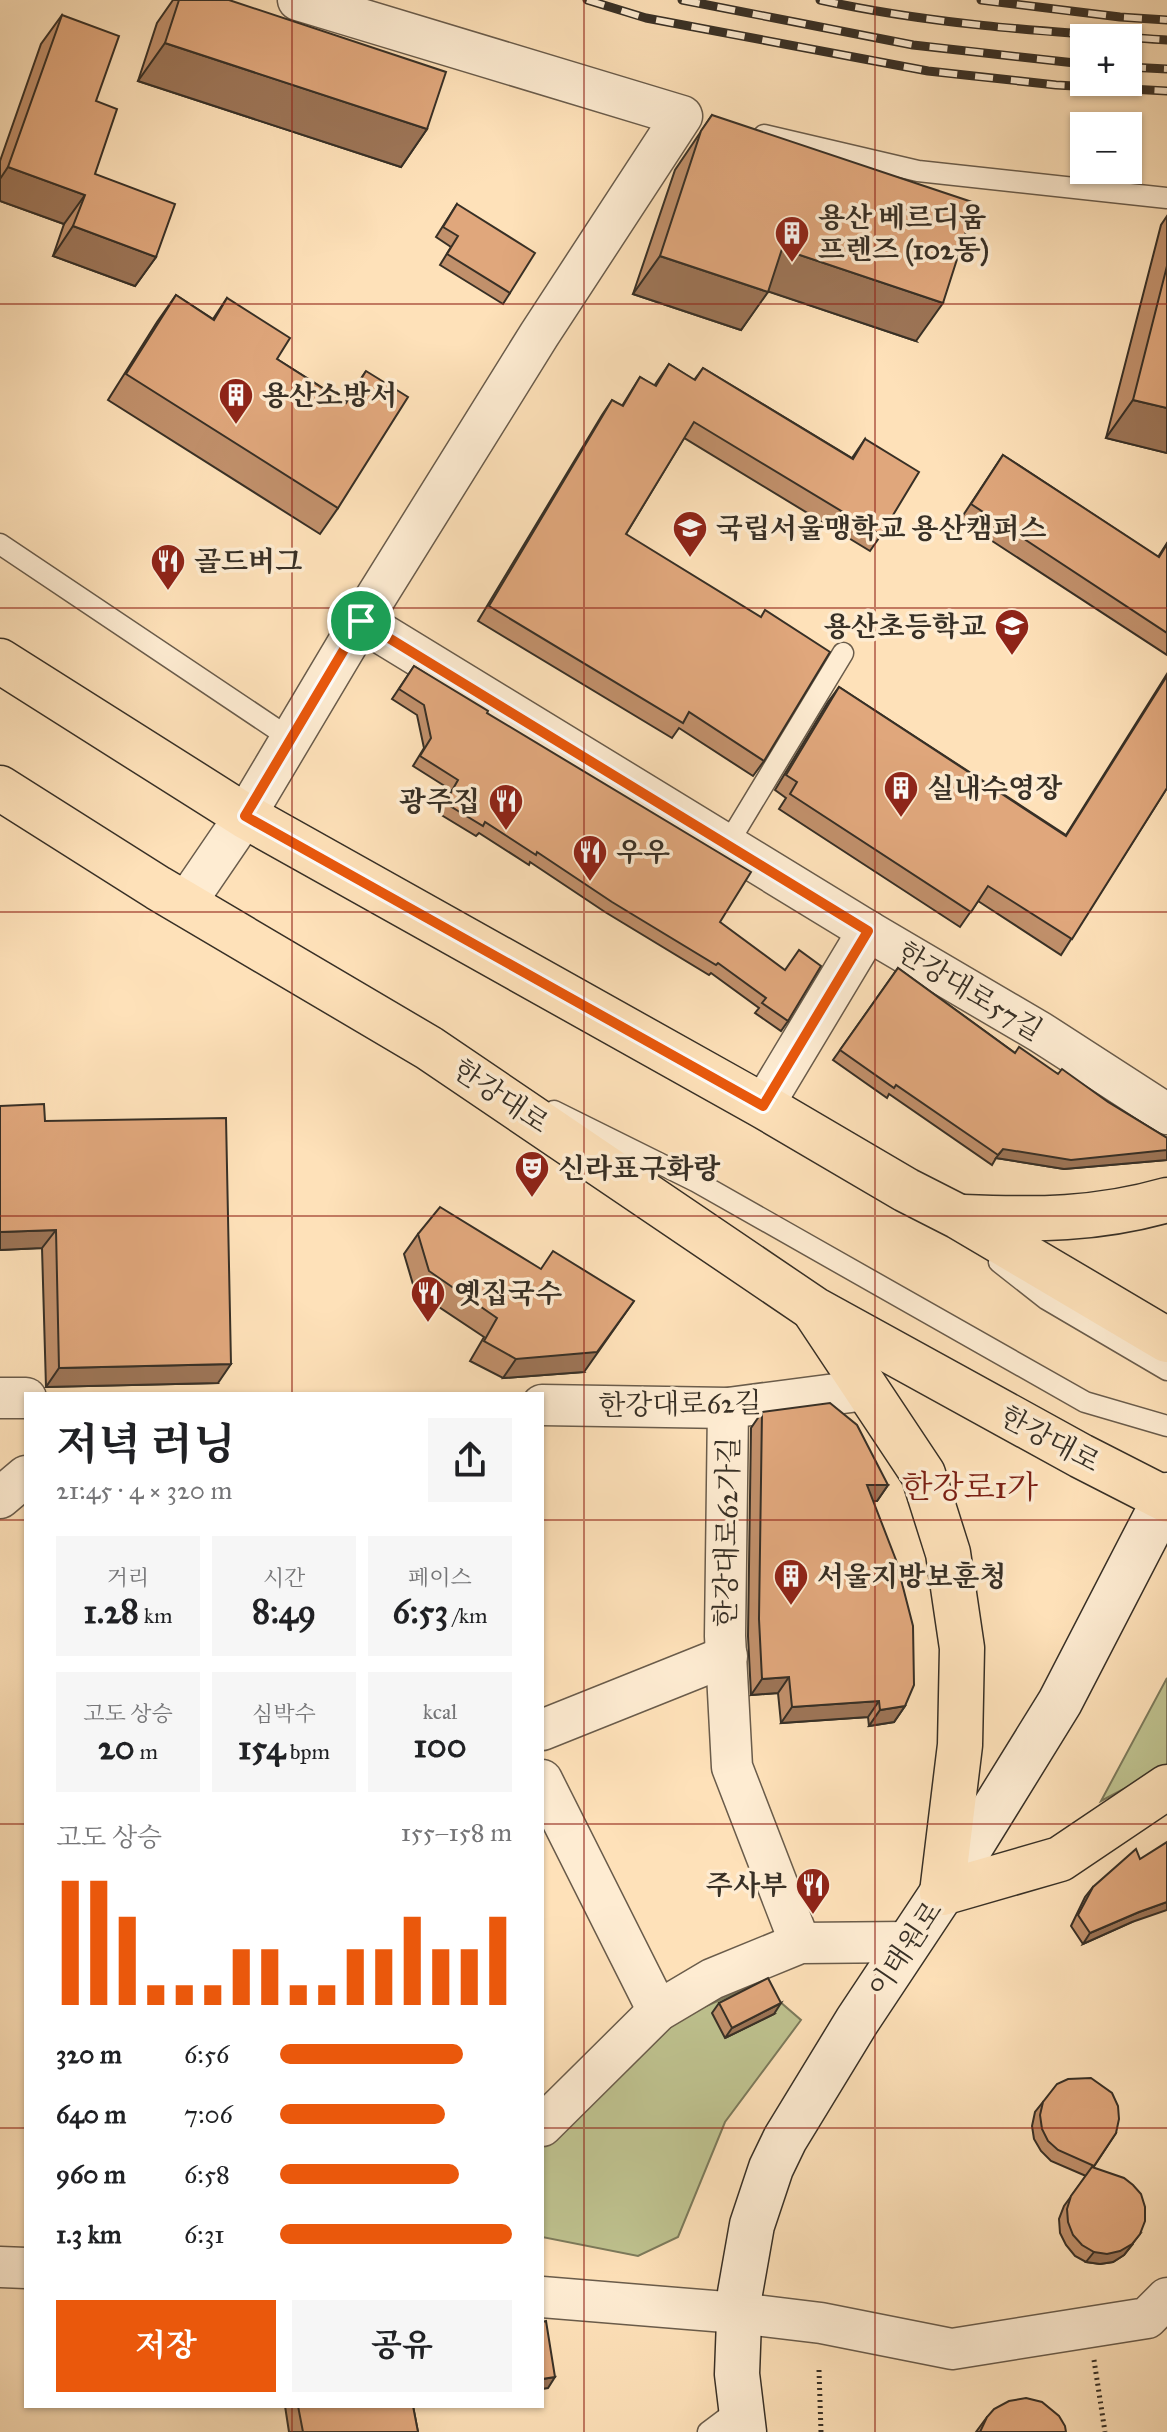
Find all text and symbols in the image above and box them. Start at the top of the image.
map controls [1070,24,1142,184]
button: + [1070,24,1142,96]
button: − [1070,112,1142,184]
place label: 용산 베르디움 프렌즈 (102동) [818,200,989,267]
building icon: 용산 베르디움 프렌즈 (102동) [773,214,811,264]
building icon: 용산소방서 [217,376,255,426]
place label: 용산소방서 [262,378,397,413]
school or university icon: 국립서울맹학교 용산캠퍼스 [671,509,709,559]
place label: 국립서울맹학교 용산캠퍼스 [716,511,1047,546]
restaurant icon: 골드버그 [149,542,187,592]
place label: 골드버그 [194,544,302,579]
pin [327,587,395,655]
icon: arrive [339,599,383,643]
school or university icon: 용산초등학교 [993,607,1031,657]
place label: 용산초등학교 [824,609,986,644]
building icon: 실내수영장 [882,769,920,819]
place label: 실내수영장 [927,771,1063,806]
restaurant icon: 광주집 [487,782,525,832]
place label: 광주집 [399,784,480,819]
restaurant icon: 우우 [571,833,609,883]
place label: 우우 [616,835,670,870]
street label: 한강대로57길 [891,934,1049,1048]
street label: 한강대로 [446,1051,556,1141]
theatre icon: 신라표구화랑 [513,1149,551,1199]
place label: 신라표구화랑 [558,1151,721,1186]
restaurant icon: 옛집국수 [409,1274,447,1324]
place label: 옛집국수 [454,1276,562,1311]
street label: 한강대로62길 [598,1385,762,1423]
street label: 한강대로 [994,1398,1106,1480]
text: 저녁 러닝 [56,1417,236,1471]
button: share [428,1418,512,1502]
street label: 한강대로62가길 [708,1436,746,1628]
district label: 한강로1가 [902,1468,1038,1507]
text: 21:45 · 4 × 320 m [56,1474,232,1506]
building icon: 서울지방보훈청 [772,1557,810,1607]
place label: 서울지방보훈청 [817,1559,1006,1594]
text: 거리 [107,1564,149,1591]
text: 시간 [263,1564,305,1591]
text: 페이스 [408,1564,472,1591]
text: 1.28 [84,1591,139,1632]
text: 8:49 [252,1591,316,1632]
text: 6:53 [393,1591,448,1632]
text: km [139,1602,172,1629]
text: /km [448,1602,487,1629]
text: kcal [423,1698,457,1725]
text: 고도 상승 [83,1700,173,1727]
text: 심박수 [252,1700,316,1727]
text: 100 [414,1725,466,1766]
text: 20 [98,1727,135,1768]
text: 154 [238,1727,285,1768]
text: m [135,1738,158,1765]
text: bpm [285,1738,330,1765]
text: 155–158 m [401,1816,512,1848]
text: 고도 상승 [56,1821,162,1853]
restaurant icon: 주사부 [794,1866,832,1916]
place label: 주사부 [706,1868,787,1903]
street label: 이태원로 [860,1894,950,2004]
text: 320 m [56,2038,122,2070]
text: 6:56 [184,2038,229,2070]
text: 640 m [56,2098,126,2130]
text: 7:06 [184,2098,233,2130]
text: 960 m [56,2158,126,2190]
text: 6:58 [184,2158,230,2190]
text: 1.3 km [56,2218,122,2250]
text: 6:31 [184,2218,225,2250]
button: 저장 [56,2300,276,2392]
button: 공유 [292,2300,512,2392]

